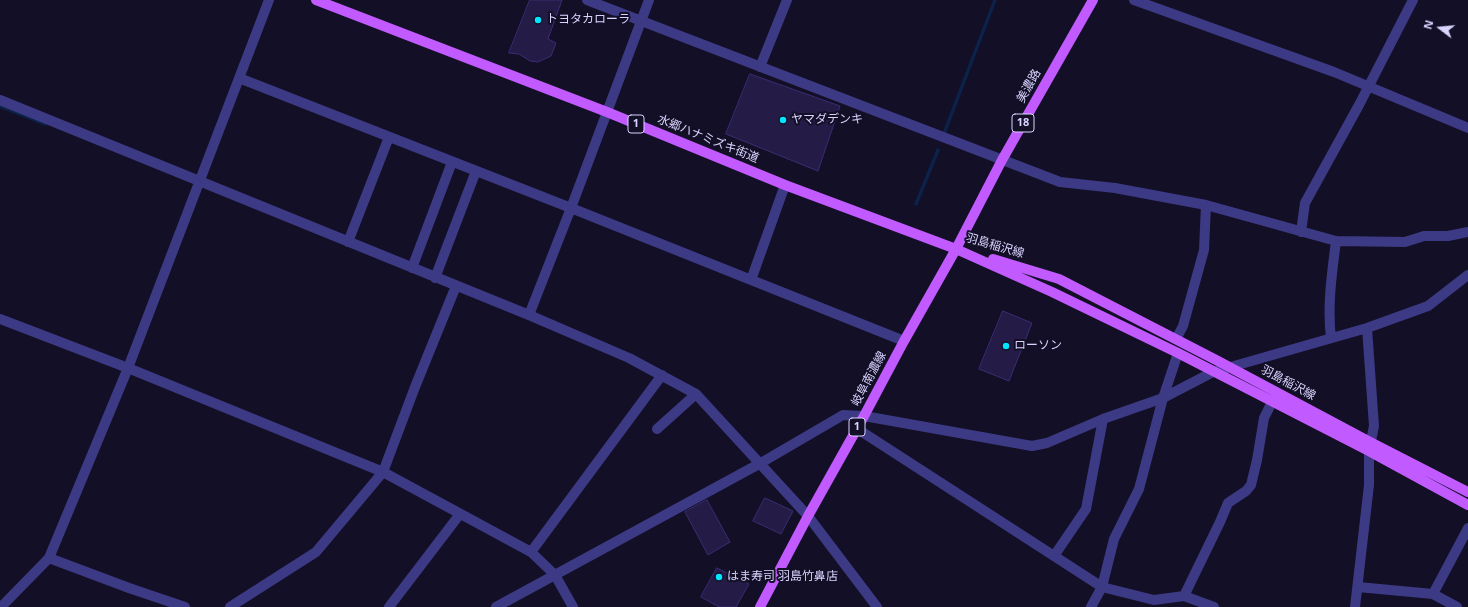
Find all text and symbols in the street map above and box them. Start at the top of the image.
north arrow [1420,8,1460,48]
place label: トヨタカローラ [546,13,630,27]
marker: トヨタカローラ [533,15,543,25]
text: N [1420,18,1436,31]
street label: 美濃路 [1014,67,1044,105]
street label: 水郷ハナミズキ街道 [655,112,761,166]
place label: ヤマダデンキ [791,113,863,127]
road number: 18 [1012,114,1034,132]
road number: 1 [628,115,644,133]
marker: ヤマダデンキ [778,115,788,125]
street label: 羽島稲沢線 [964,231,1026,261]
place label: ローソン [1014,339,1062,353]
marker: ローソン [1001,341,1011,351]
street label: 岐阜南濃線 [849,349,889,409]
street label: 羽島稲沢線 [1258,363,1318,403]
road number: 1 [849,418,865,436]
place label: はま寿司 羽島竹鼻店 [727,570,838,584]
marker: はま寿司 羽島竹鼻店 [714,572,724,582]

